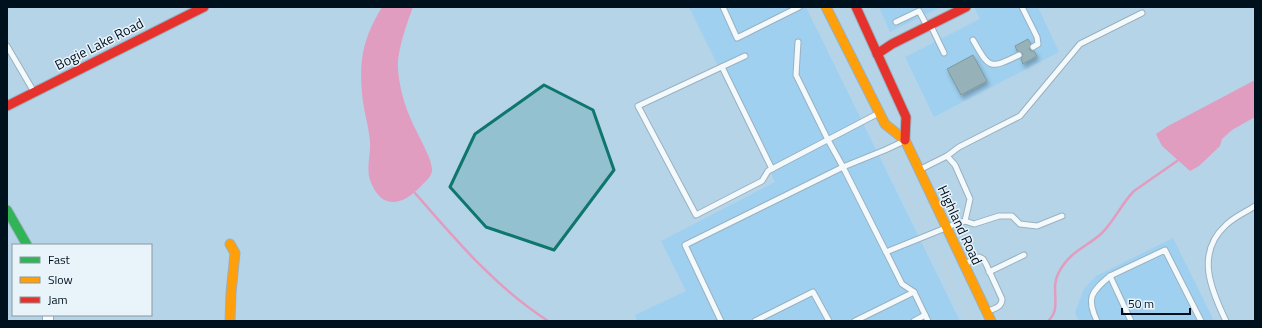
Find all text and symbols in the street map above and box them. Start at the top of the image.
street label: Bogie Lake Road [51,12,147,75]
street label: Highland Road [933,181,988,268]
legend [12,244,152,316]
text: Fast [48,250,71,269]
text: Slow [48,270,73,289]
text: Jam [48,290,68,309]
scale bar [1122,290,1190,316]
text: 50 m [1128,294,1154,313]

